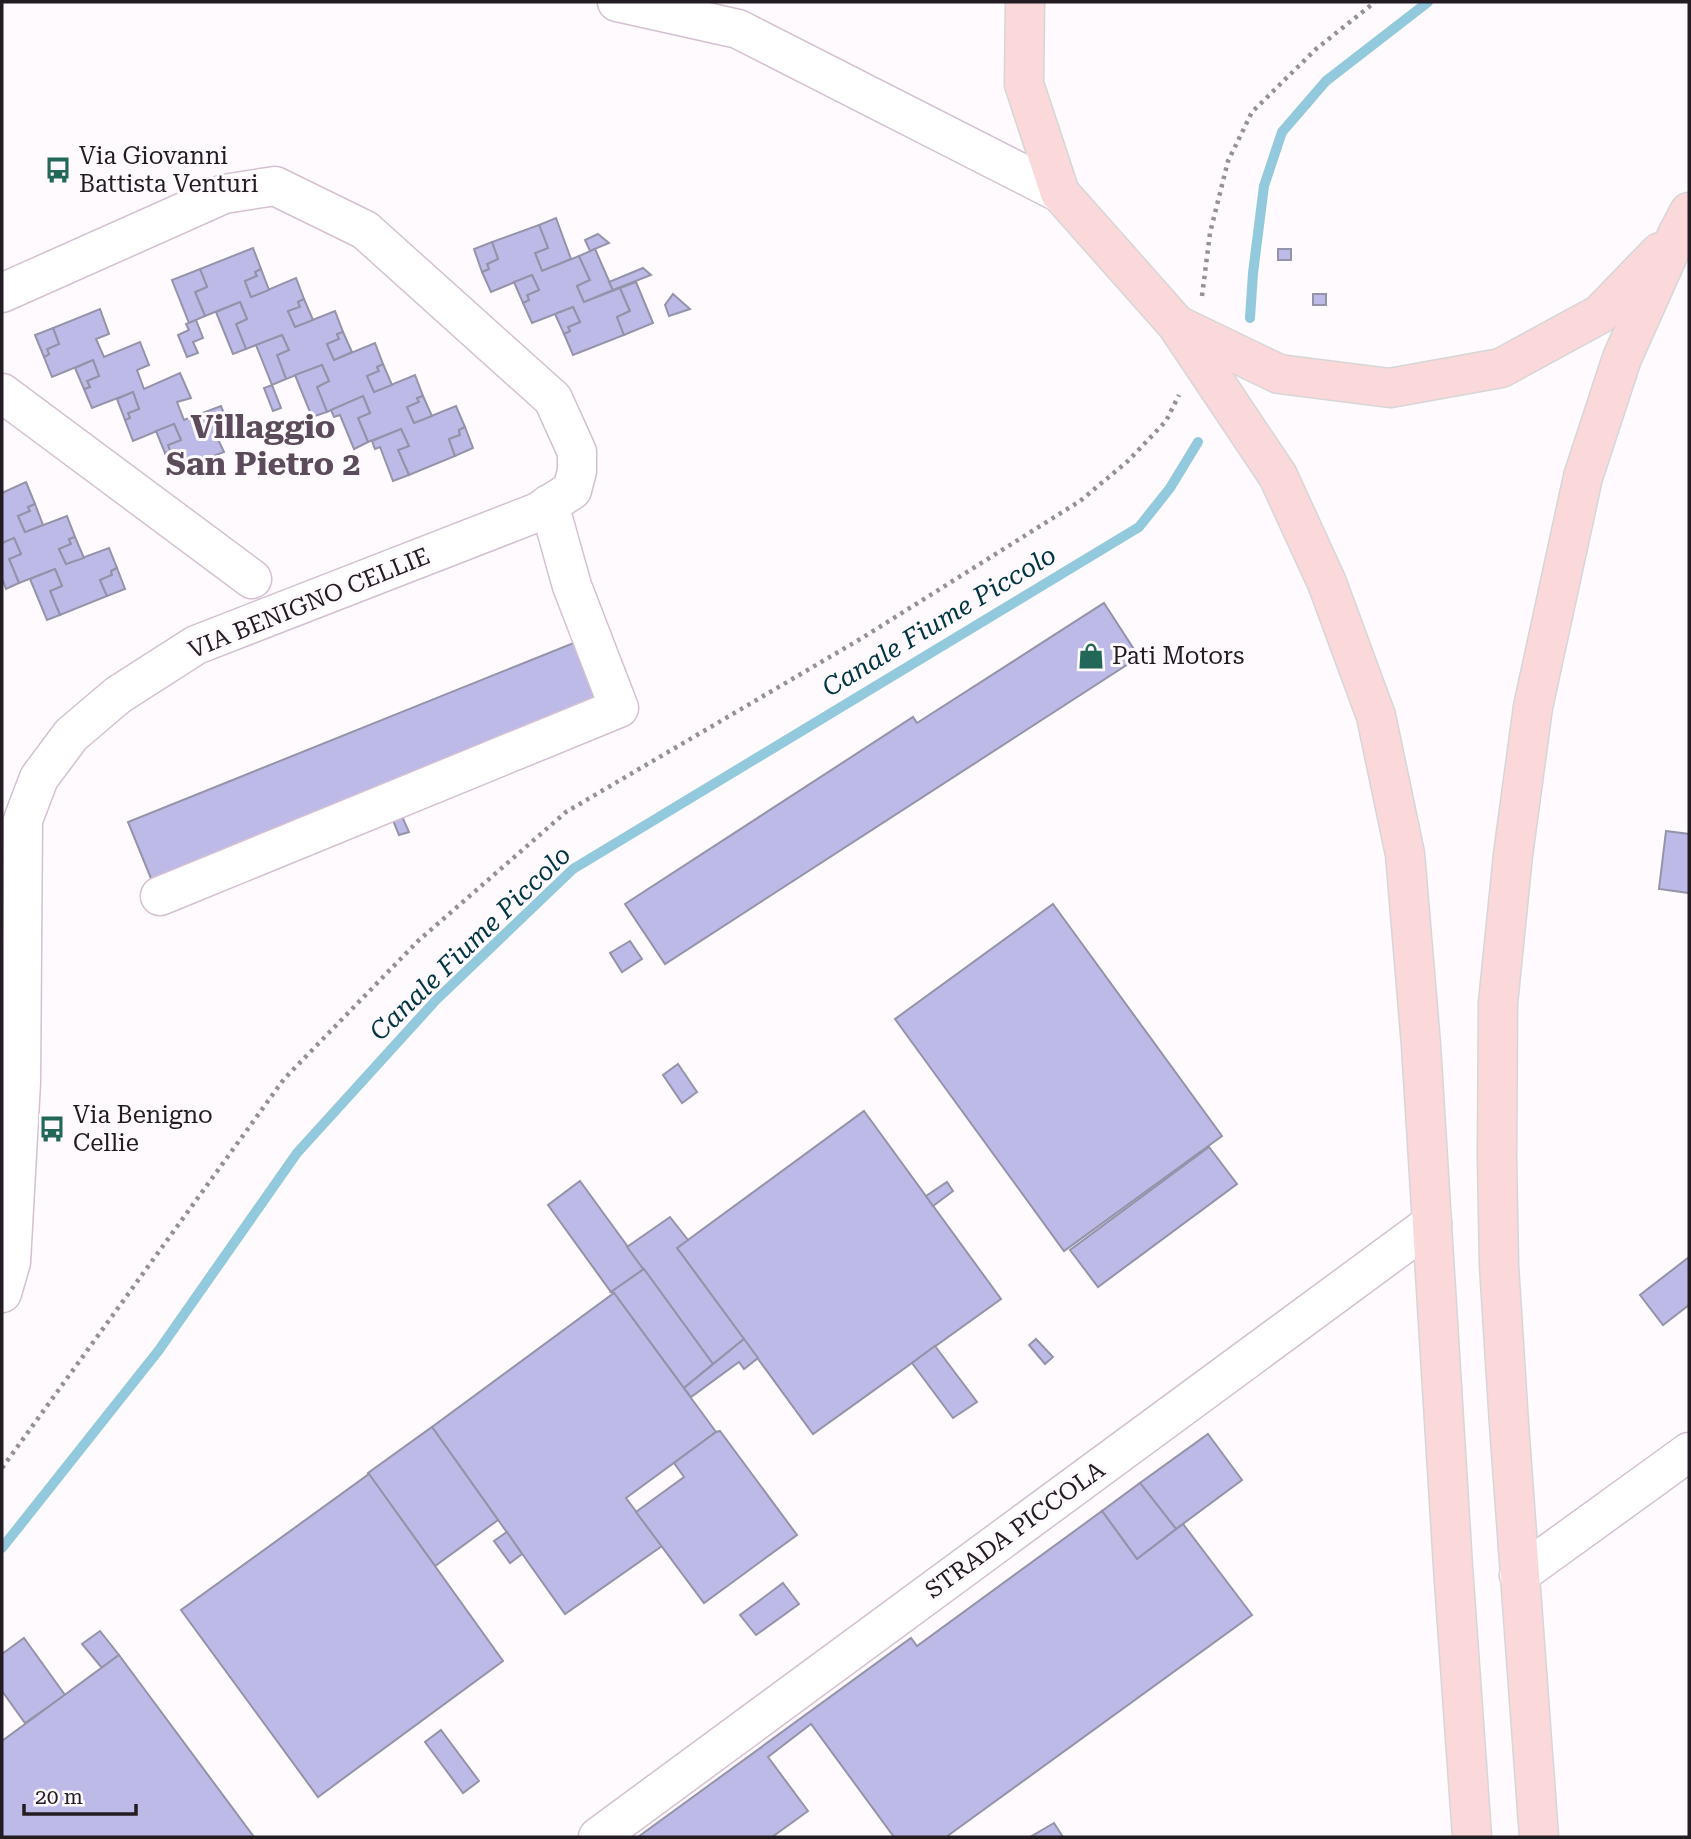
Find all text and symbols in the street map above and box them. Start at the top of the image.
place label: Via Giovanni Battista Venturi [79,142,259,198]
bus stop icon: Via Giovanni Battista Venturi [43,155,73,185]
district label: Villaggio San Pietro 2 [166,408,360,483]
water label: Canale Fiume Piccolo [817,539,1061,703]
street label: VIA BENIGNO CELLIE [184,542,434,664]
shop icon: Pati Motors [1076,641,1106,671]
place label: Pati Motors [1112,642,1244,670]
water label: Canale Fiume Piccolo [364,839,576,1047]
place label: Via Benigno Cellie [73,1101,213,1157]
bus stop icon: Via Benigno Cellie [37,1114,67,1144]
street label: STRADA PICCOLA [920,1455,1110,1604]
scale bar [24,1772,136,1816]
text: 20 m [35,1785,83,1809]

